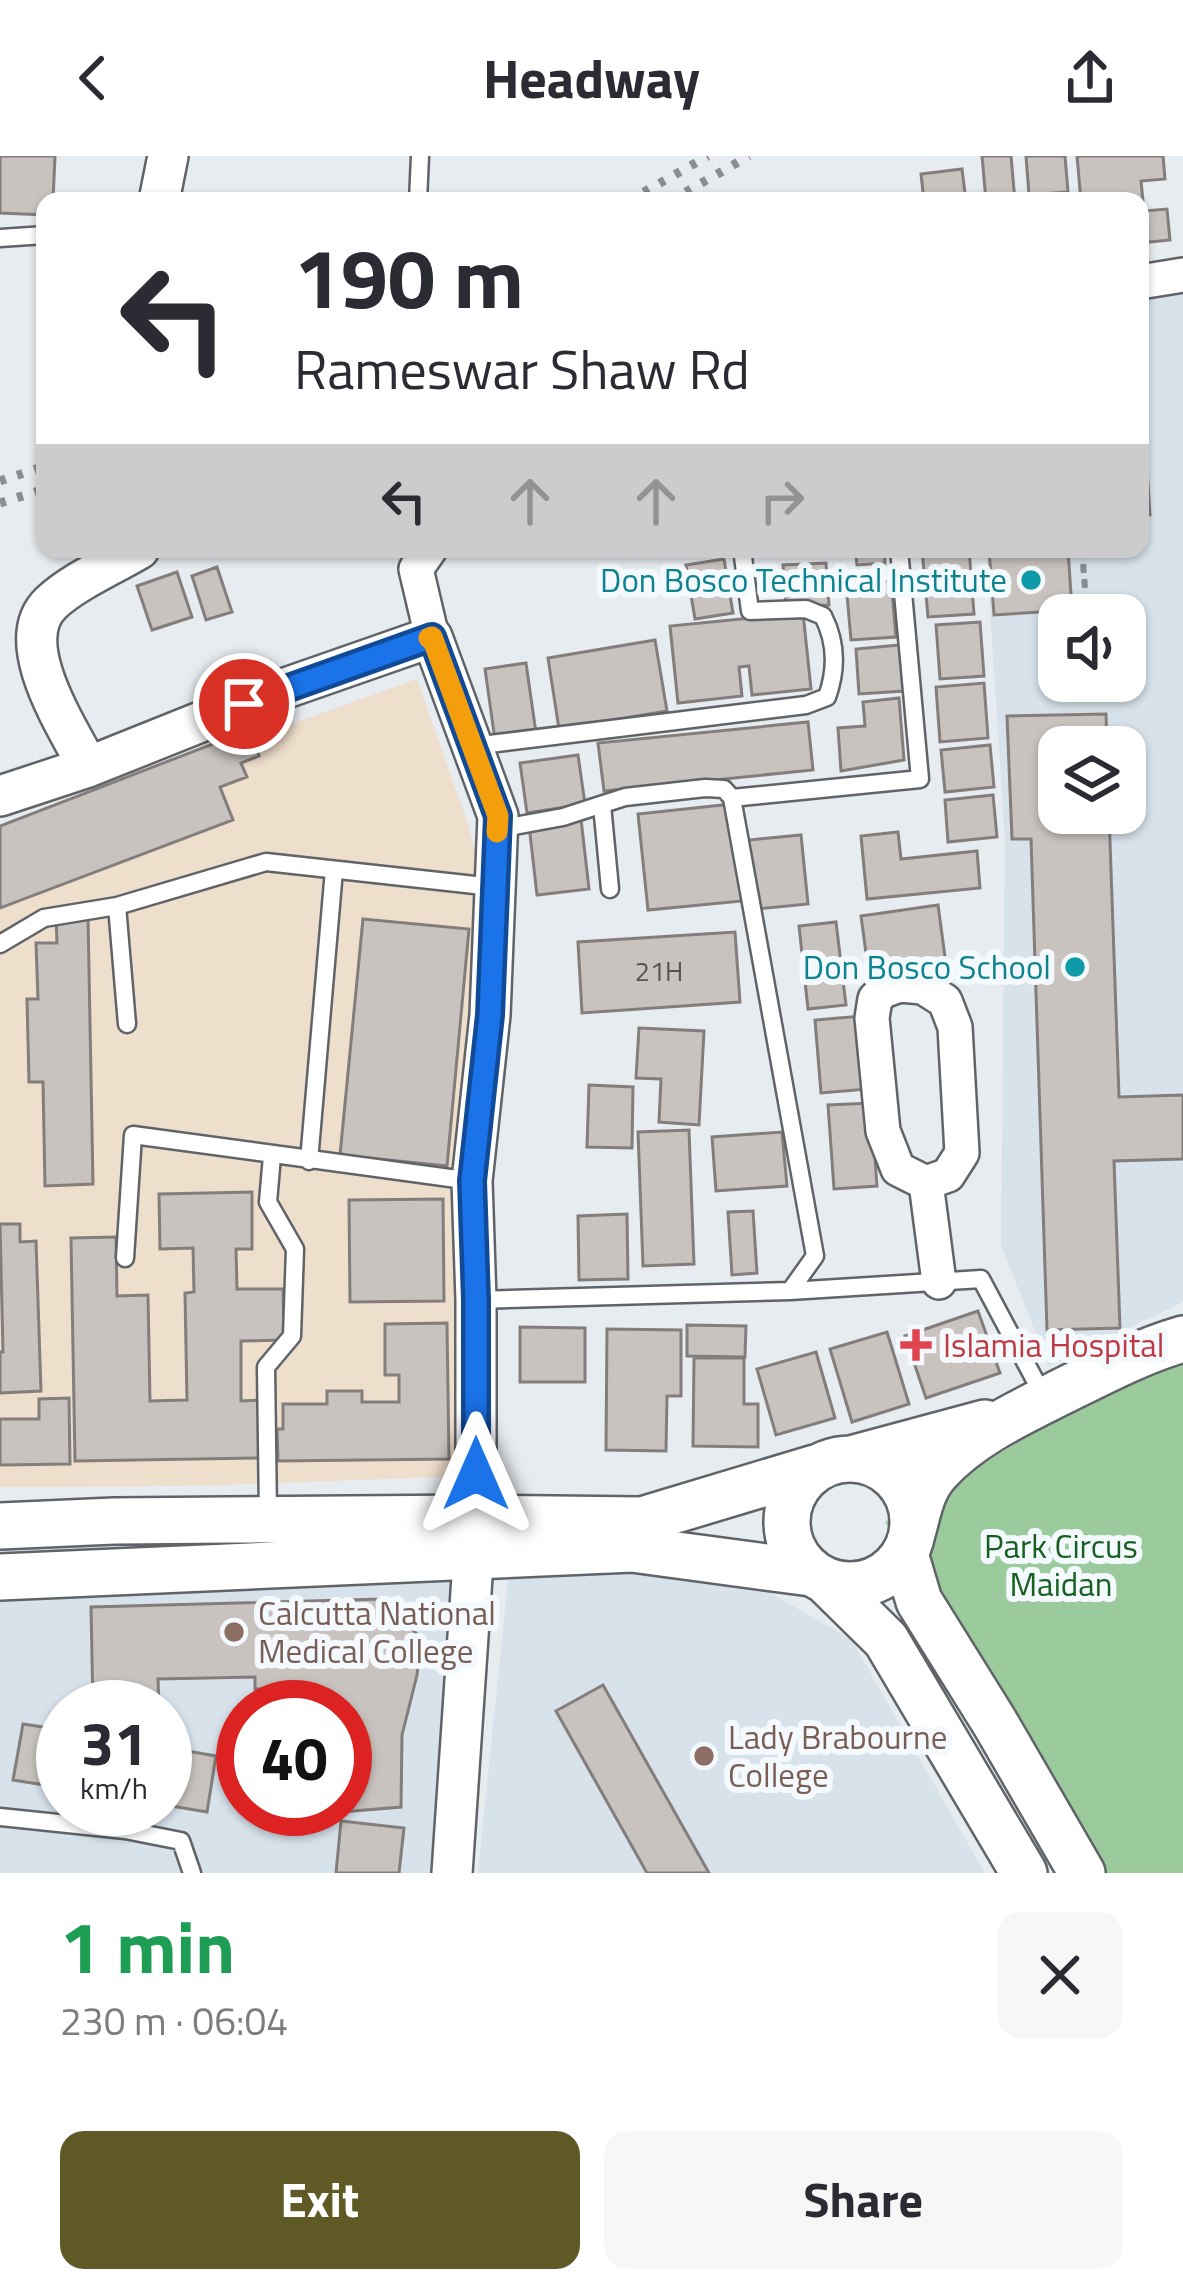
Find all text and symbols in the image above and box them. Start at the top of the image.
text: Headway [483,37,700,119]
icon: back [60,45,126,111]
icon: share [1057,45,1123,111]
text: 190 m [294,213,524,341]
icon: left [96,240,252,396]
text: Rameswar Shaw Rd [294,328,750,410]
icon: left [371,468,437,534]
icon: ahead [497,468,563,534]
icon: ahead [623,468,689,534]
icon: right [749,468,815,534]
place label: Don Bosco Technical Institute [600,555,1007,605]
marker: Don Bosco Technical Institute [1018,567,1044,593]
map controls [1038,594,1146,834]
button: sound [1038,594,1146,702]
pin [193,653,295,755]
icon: arrive [211,671,277,737]
button: layers [1038,726,1146,834]
place label: Don Bosco School [803,942,1051,992]
house number: 21H [635,950,683,991]
marker: Don Bosco School [1062,954,1088,980]
place label: Islamia Hospital [943,1320,1164,1370]
marker: Islamia Hospital [900,1329,932,1361]
position arrow [413,1411,539,1537]
park label: Park Circus Maidan [984,1521,1138,1609]
place label: Calcutta National Medical College [258,1588,496,1676]
marker: Calcutta National Medical College [221,1619,247,1645]
speed limit sign: 40 [216,1680,372,1836]
text: 31 [80,1697,148,1788]
place label: Lady Brabourne College [728,1712,947,1800]
marker: Lady Brabourne College [691,1743,717,1769]
text: km/h [80,1765,148,1811]
text: 1 min [60,1891,235,2001]
button: close [997,1912,1123,2038]
text: 230 m · 06:04 [60,1991,288,2050]
button: Exit [60,2131,580,2269]
button: Share [604,2131,1123,2269]

